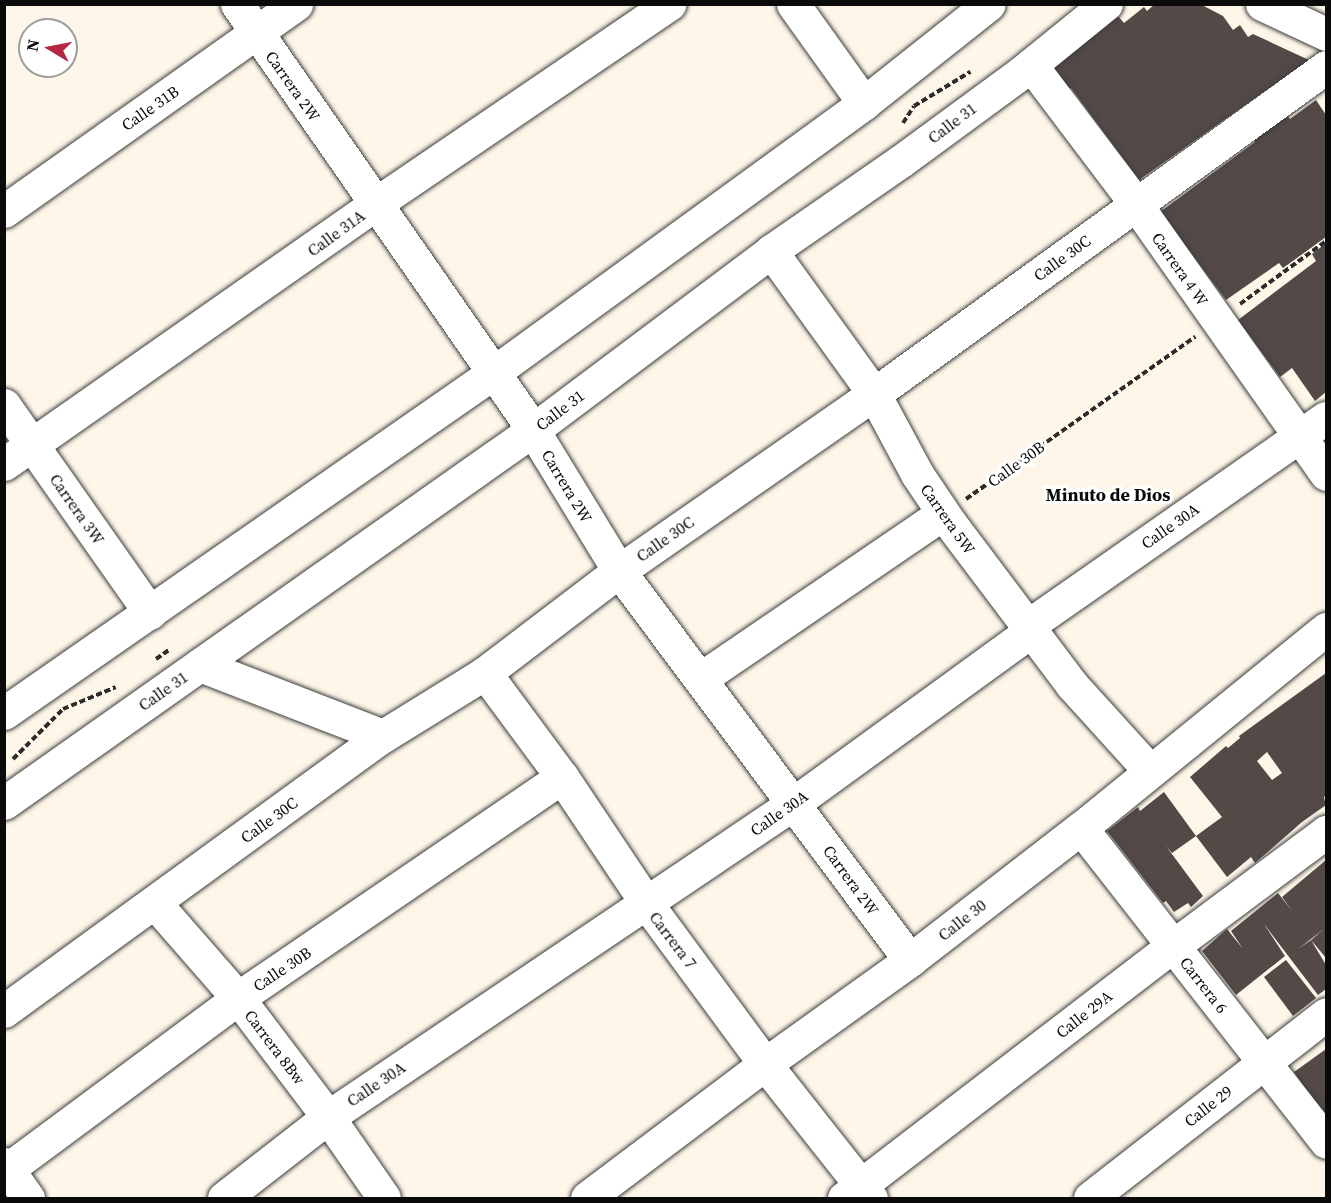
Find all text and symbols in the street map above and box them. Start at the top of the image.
north arrow [18,18,78,78]
text: N [20,38,44,53]
street label: Carrera 2W [262,47,324,125]
street label: Calle 31B [118,81,182,135]
street label: Calle 31 [924,99,980,147]
street label: Calle 31A [304,206,368,260]
street label: Carrera 4 W [1148,229,1212,309]
street label: Calle 30C [1030,231,1094,285]
street label: Calle 31 [532,386,588,434]
street label: Calle 30B [984,437,1048,491]
street label: Carrera 2W [538,446,596,526]
street label: Carrera 3W [46,470,108,548]
street label: Carrera 5W [917,480,979,558]
district label: Minuto de Dios [1046,484,1170,506]
street label: Calle 30A [1137,499,1203,553]
street label: Calle 30C [633,512,697,566]
street label: Calle 31 [135,667,191,715]
street label: Calle 30A [746,786,812,840]
street label: Calle 30C [237,793,301,847]
street label: Carrera 2W [819,841,883,919]
street label: Calle 30 [934,895,990,945]
street label: Carrera 7 [645,908,701,972]
street label: Calle 30B [249,943,315,995]
street label: Carrera 6 [1176,953,1232,1017]
street label: Calle 29A [1052,986,1116,1042]
street label: Carrera 8Bw [241,1006,309,1088]
street label: Calle 30A [343,1058,409,1110]
street label: Calle 29 [1180,1081,1236,1131]

